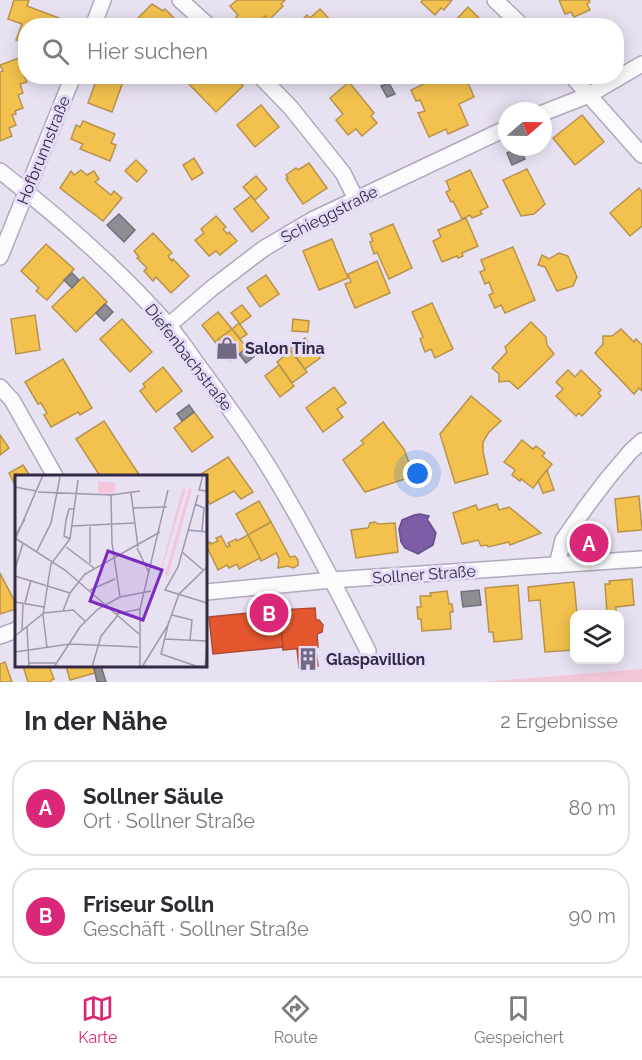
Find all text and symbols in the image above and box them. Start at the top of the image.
search box [18,18,624,84]
icon: search [39,35,72,68]
text: Hier suchen [87,38,208,64]
street label: Hofbrunnstraße [13,93,74,207]
north arrow [498,102,552,156]
street label: Schieggstraße [278,182,381,247]
street label: Diefenbachstraße [141,300,236,414]
shop icon: Salon Tina [214,335,240,361]
place label: Salon Tina [245,339,325,358]
your location [403,459,432,488]
inset map [15,475,207,667]
pin: A [570,520,608,566]
street label: Sollner Straße [372,561,476,588]
pin: B [250,590,288,636]
map controls [570,610,624,664]
button: layers [570,610,624,664]
building icon: Glaspavillion [295,646,321,672]
place label: Glaspavillion [326,650,425,669]
text: In der Nähe [24,706,167,736]
text: 2 Ergebnisse [500,709,618,733]
text: Sollner Säule [83,783,223,809]
text: A [39,796,52,820]
text: 80 m [568,796,616,820]
text: Ort · Sollner Straße [83,809,255,833]
text: Friseur Solln [83,891,214,917]
text: B [39,904,52,928]
text: 90 m [569,904,616,928]
text: Geschäft · Sollner Straße [83,917,309,941]
tab: Karte [78,992,117,1047]
tab: Route [274,992,318,1047]
tab: Gespeichert [474,992,564,1047]

